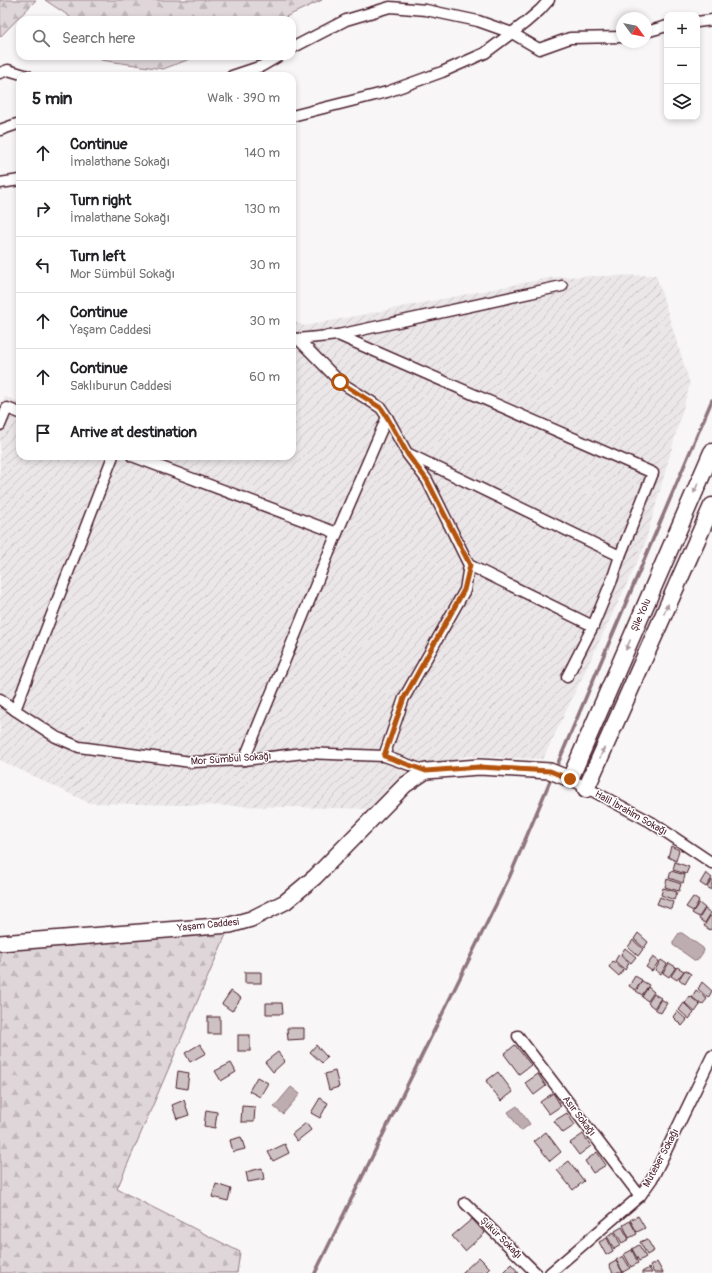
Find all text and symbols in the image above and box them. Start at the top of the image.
north arrow [616,12,652,48]
map controls [664,12,700,120]
button: + [664,12,700,48]
search box [16,16,296,60]
icon: search [30,27,52,49]
text: Search here [62,29,135,48]
button: − [664,48,700,84]
button: layers [664,84,700,120]
text: 5 min [32,88,72,109]
text: Walk · 390 m [207,90,280,106]
text: Continue [70,135,128,154]
icon: ahead [32,142,54,164]
text: 140 m [244,145,280,161]
text: İmalathane Sokağı [70,154,170,170]
text: Turn right [70,191,131,210]
icon: right [32,198,54,220]
text: 130 m [244,201,280,217]
text: İmalathane Sokağı [70,210,170,226]
text: Turn left [70,247,126,266]
icon: left [32,254,54,276]
text: 30 m [250,257,280,273]
text: Mor Sümbül Sokağı [70,266,175,282]
text: Continue [70,303,128,322]
icon: ahead [32,310,54,332]
text: 30 m [250,313,280,329]
text: Yaşam Caddesi [70,322,151,338]
text: Continue [70,359,128,378]
icon: ahead [32,366,54,388]
text: 60 m [249,369,280,385]
route start [331,373,349,391]
text: Saklıburun Caddesi [70,378,171,394]
icon: arrive [32,422,54,444]
text: Arrive at destination [70,423,197,442]
one-way arrow [693,482,699,494]
street label: Şile Yolu [628,597,654,633]
one-way arrow [664,602,670,614]
one-way arrow [624,640,630,652]
one-way arrow [599,747,605,759]
street label: Mor Sümbül Sokağı [190,750,272,768]
route end [561,770,579,788]
street label: Halil İbrahim Sokağı [593,787,670,838]
street label: Yaşam Caddesi [175,916,240,934]
street label: Asır Sokağı [560,1093,598,1139]
street label: Muteber Sokağı [641,1127,681,1189]
street label: Şükür Sokağı [478,1215,524,1261]

